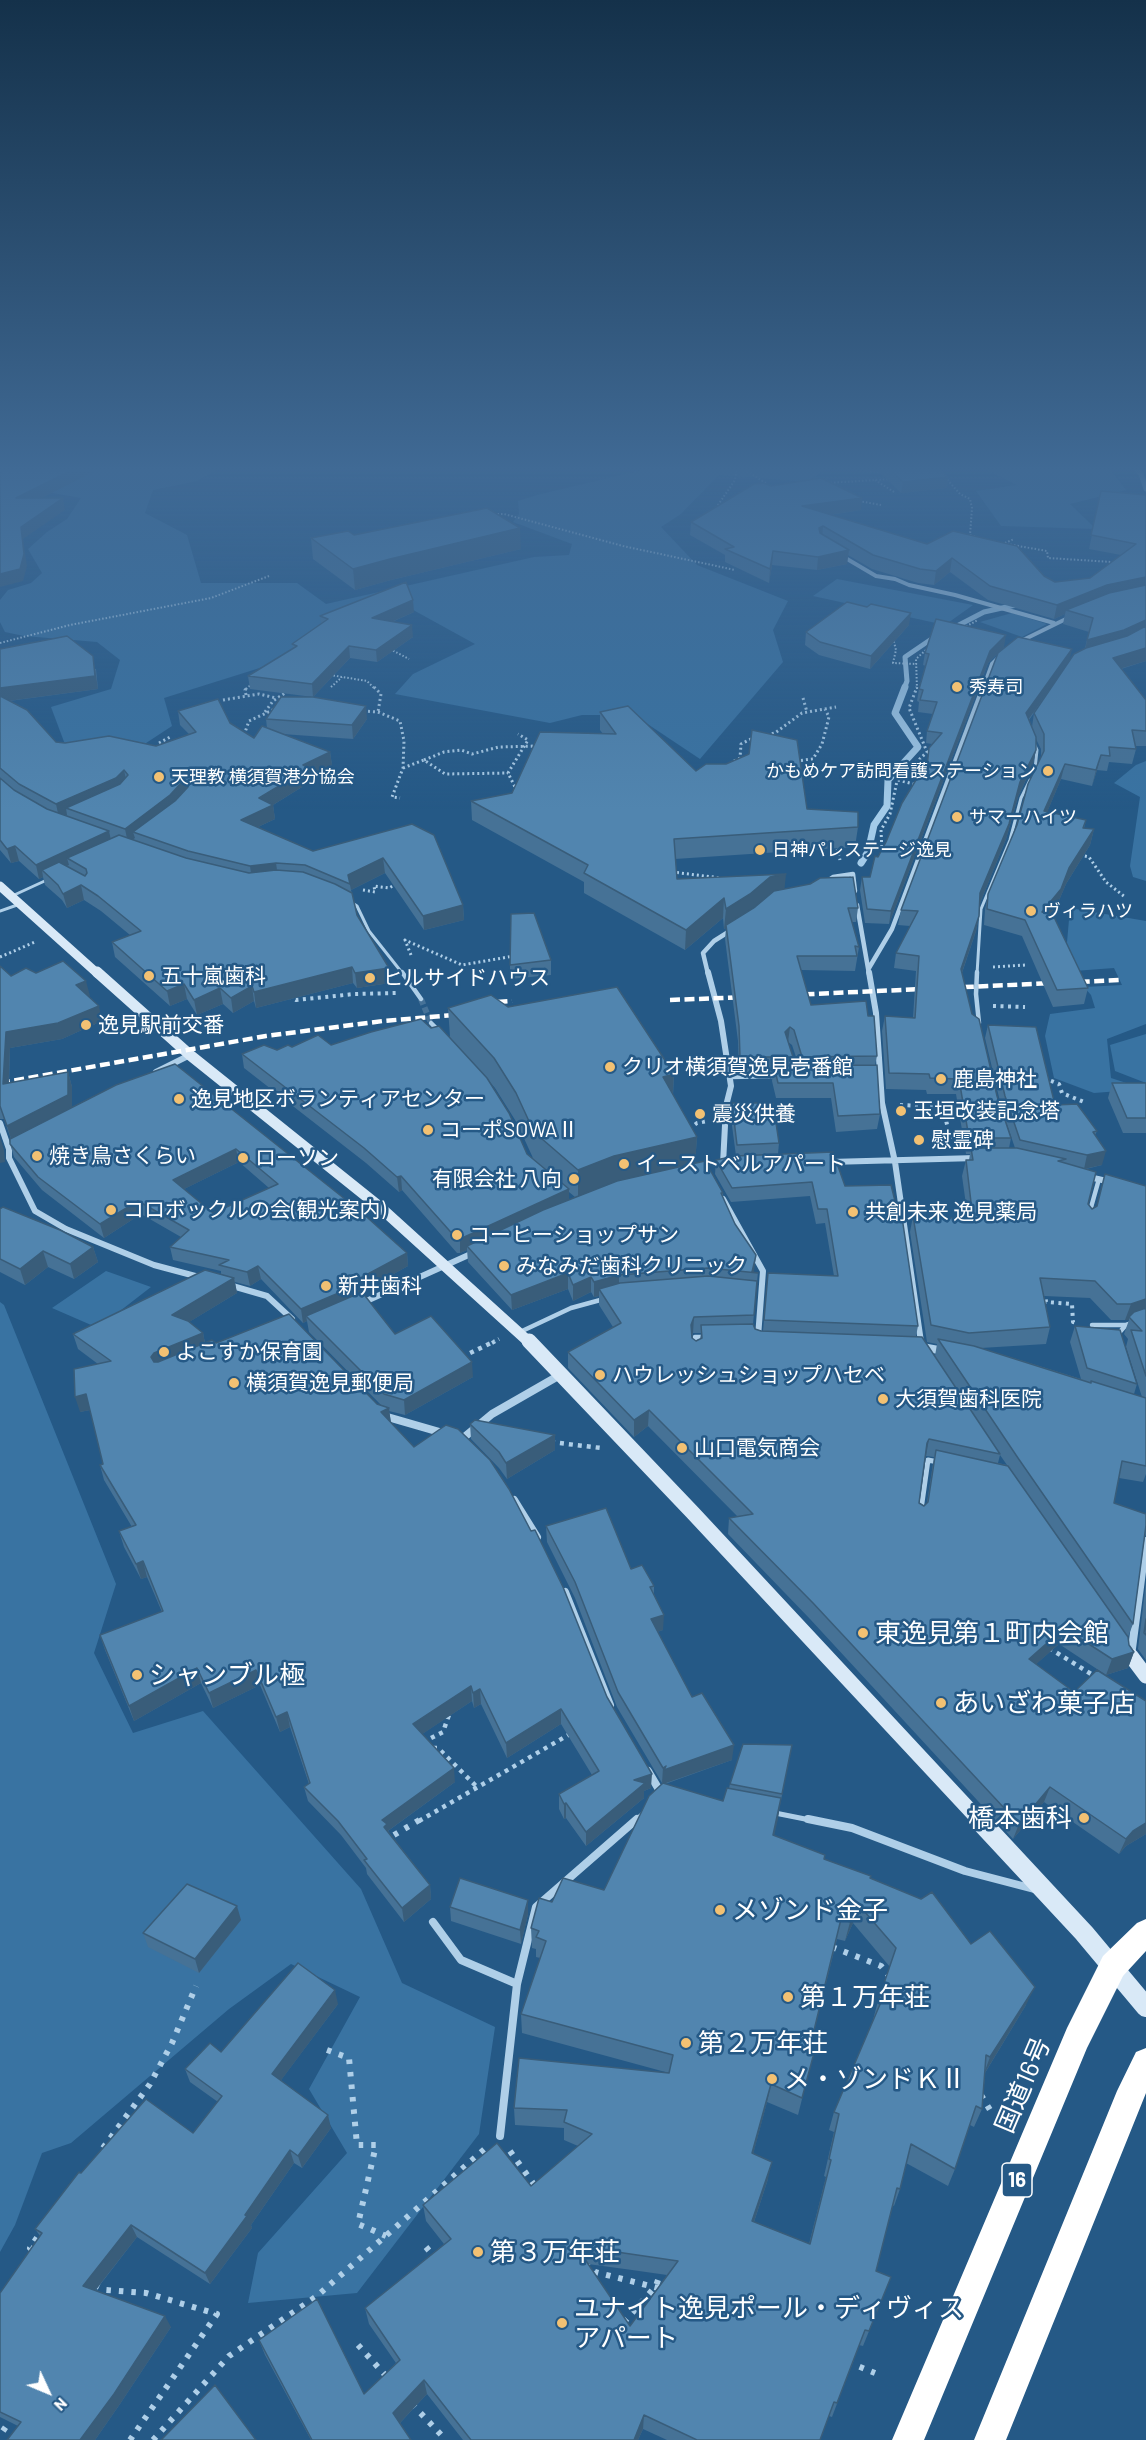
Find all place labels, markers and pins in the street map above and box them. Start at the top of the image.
place label: 秀寿司 [969,676,1023,698]
marker: 秀寿司 [950,680,964,694]
place label: かもめケア訪問看護ステーション [766,760,1036,782]
marker: かもめケア訪問看護ステーション [1041,764,1055,778]
place label: 天理教 横須賀港分協会 [171,766,355,788]
marker: 天理教 横須賀港分協会 [152,770,166,784]
place label: サマーハイツ [969,806,1077,828]
marker: サマーハイツ [950,810,964,824]
place label: 日神パレステージ逸見 [772,839,952,861]
marker: 日神パレステージ逸見 [753,843,767,857]
place label: ヴィラハツ [1043,900,1133,922]
marker: ヴィラハツ [1024,904,1038,918]
place label: 五十嵐歯科 [161,963,266,989]
place label: ヒルサイドハウス [382,965,550,991]
marker: 五十嵐歯科 [142,969,156,983]
marker: ヒルサイドハウス [363,971,377,985]
place label: 逸見駅前交番 [98,1012,224,1038]
marker: 逸見駅前交番 [79,1018,93,1032]
place label: クリオ横須賀逸見壱番館 [622,1054,853,1080]
marker: クリオ横須賀逸見壱番館 [603,1060,617,1074]
place label: 鹿島神社 [953,1066,1037,1092]
marker: 鹿島神社 [934,1072,948,1086]
place label: 逸見地区ボランティアセンター [191,1086,485,1112]
marker: 逸見地区ボランティアセンター [172,1092,186,1106]
place label: 玉垣改装記念塔 [913,1098,1060,1124]
place label: 震災供養 [712,1101,796,1127]
marker: 玉垣改装記念塔 [894,1104,908,1118]
marker: 震災供養 [693,1107,707,1121]
place label: コーポSOWAⅡ [440,1117,578,1143]
marker: コーポSOWAⅡ [421,1123,435,1137]
place label: 慰霊碑 [931,1127,994,1153]
marker: 慰霊碑 [912,1133,926,1147]
place label: 焼き鳥さくらい [49,1143,196,1169]
place label: ローソン [255,1145,339,1171]
marker: 焼き鳥さくらい [30,1149,44,1163]
marker: ローソン [236,1151,250,1165]
place label: イーストベルアパート [636,1151,846,1177]
marker: イーストベルアパート [617,1157,631,1171]
place label: 有限会社 八向 [432,1166,562,1192]
marker: 有限会社 八向 [567,1172,581,1186]
place label: コロボックルの会(観光案内) [123,1197,386,1223]
place label: 共創未来 逸見薬局 [865,1199,1037,1225]
marker: コロボックルの会(観光案内) [104,1203,118,1217]
marker: 共創未来 逸見薬局 [846,1205,860,1219]
place label: コーヒーショップサン [469,1222,679,1248]
marker: コーヒーショップサン [450,1228,464,1242]
place label: みなみだ歯科クリニック [516,1253,747,1279]
marker: みなみだ歯科クリニック [497,1259,511,1273]
place label: 新井歯科 [338,1273,422,1299]
marker: 新井歯科 [319,1279,333,1293]
place label: よこすか保育園 [176,1339,323,1365]
marker: よこすか保育園 [157,1345,171,1359]
place label: ハウレッシュショップハセベ [612,1362,885,1388]
marker: ハウレッシュショップハセベ [593,1368,607,1382]
place label: 横須賀逸見郵便局 [246,1370,414,1396]
marker: 横須賀逸見郵便局 [227,1376,241,1390]
place label: 大須賀歯科医院 [895,1386,1042,1412]
marker: 大須賀歯科医院 [876,1392,890,1406]
place label: 山口電気商会 [694,1435,820,1461]
marker: 山口電気商会 [675,1441,689,1455]
place label: 東逸見第１町内会館 [875,1617,1109,1649]
marker: 東逸見第１町内会館 [856,1626,870,1640]
place label: シャンブル極 [149,1659,305,1691]
marker: シャンブル極 [130,1668,144,1682]
place label: あいざわ菓子店 [953,1687,1135,1719]
marker: あいざわ菓子店 [934,1696,948,1710]
place label: 橋本歯科 [968,1802,1072,1834]
marker: 橋本歯科 [1077,1811,1091,1825]
place label: メゾンド金子 [732,1894,888,1926]
marker: メゾンド金子 [713,1903,727,1917]
place label: 第１万年荘 [800,1981,930,2013]
marker: 第１万年荘 [781,1990,795,2004]
place label: 第２万年荘 [698,2027,828,2059]
marker: 第２万年荘 [679,2036,693,2050]
place label: メ・ゾンドＫⅡ [784,2063,966,2095]
marker: メ・ゾンドＫⅡ [765,2072,779,2086]
place label: 第３万年荘 [490,2236,620,2268]
marker: 第３万年荘 [471,2245,485,2259]
place label: ユナイト逸見ポール・ディヴィス アパート [574,2292,964,2354]
marker: ユナイト逸見ポール・ディヴィス アパート [555,2316,569,2330]

